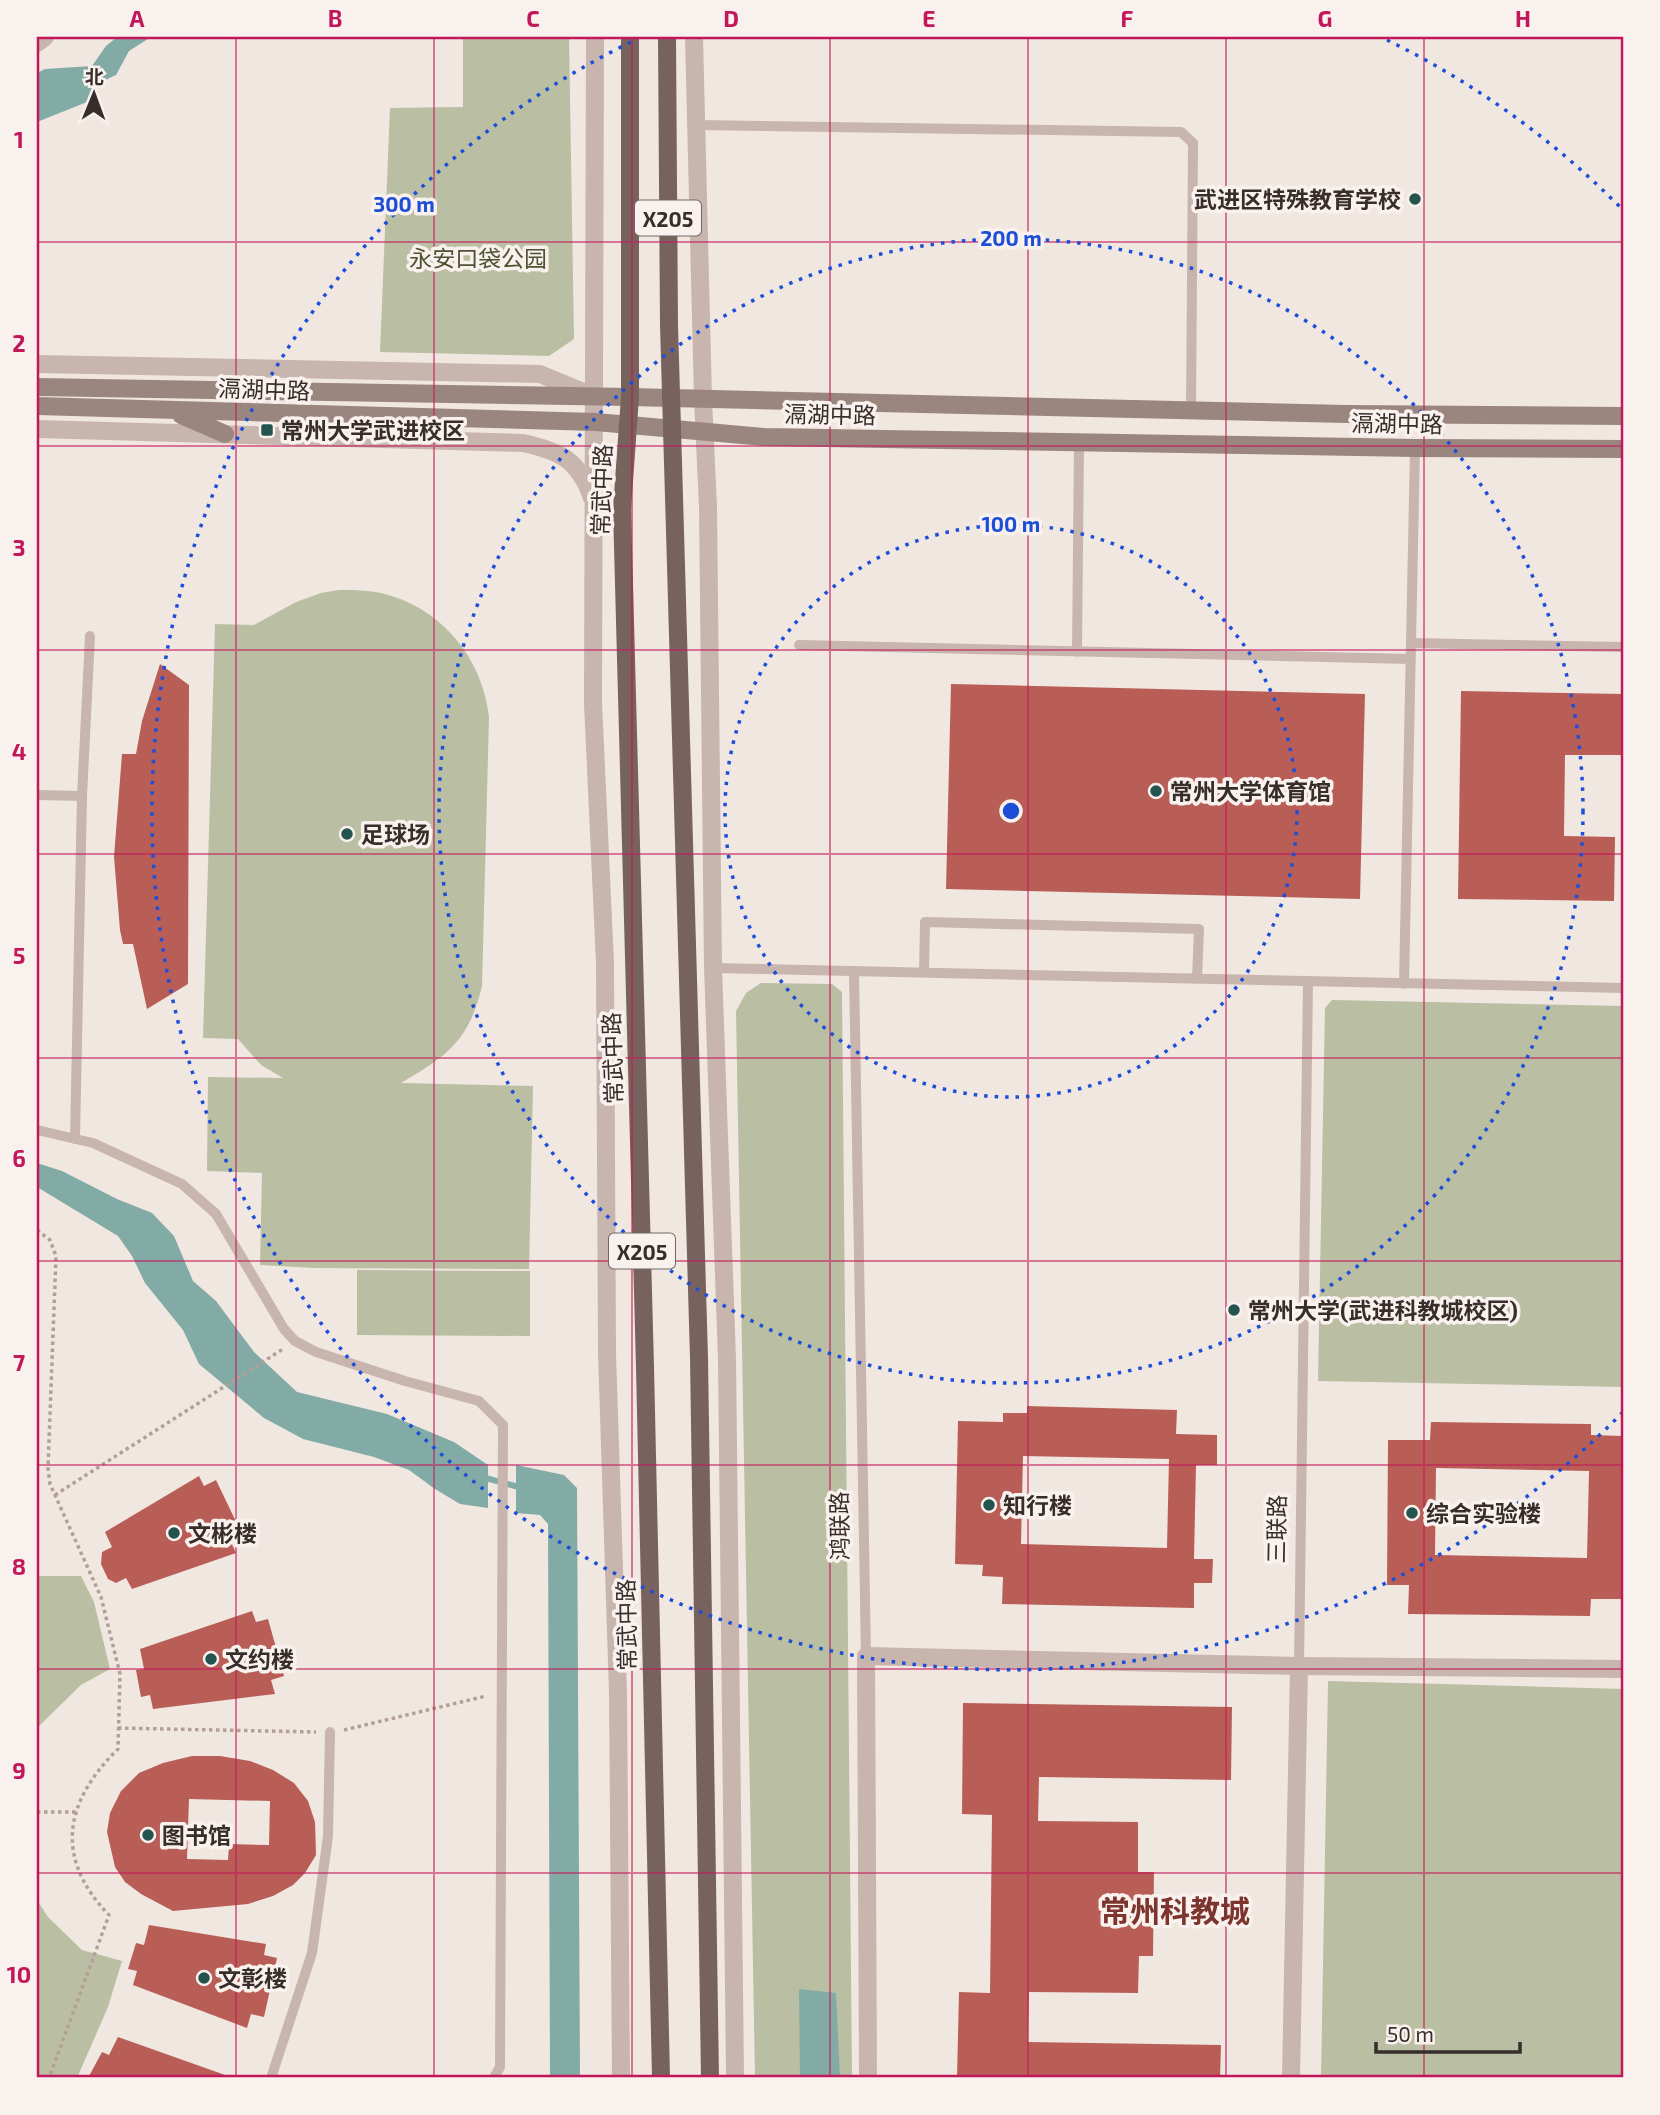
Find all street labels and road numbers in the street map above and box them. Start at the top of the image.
road number: X205 [635,200,701,235]
street label: 滆湖中路 [218,373,310,405]
street label: 滆湖中路 [784,399,876,429]
street label: 滆湖中路 [1351,408,1443,438]
street label: 常武中路 [585,444,617,536]
street label: 常武中路 [596,1012,628,1104]
road number: X205 [609,1234,675,1268]
street label: 鸿联路 [824,1491,854,1561]
street label: 三联路 [1261,1494,1291,1564]
street label: 常武中路 [611,1579,641,1671]

